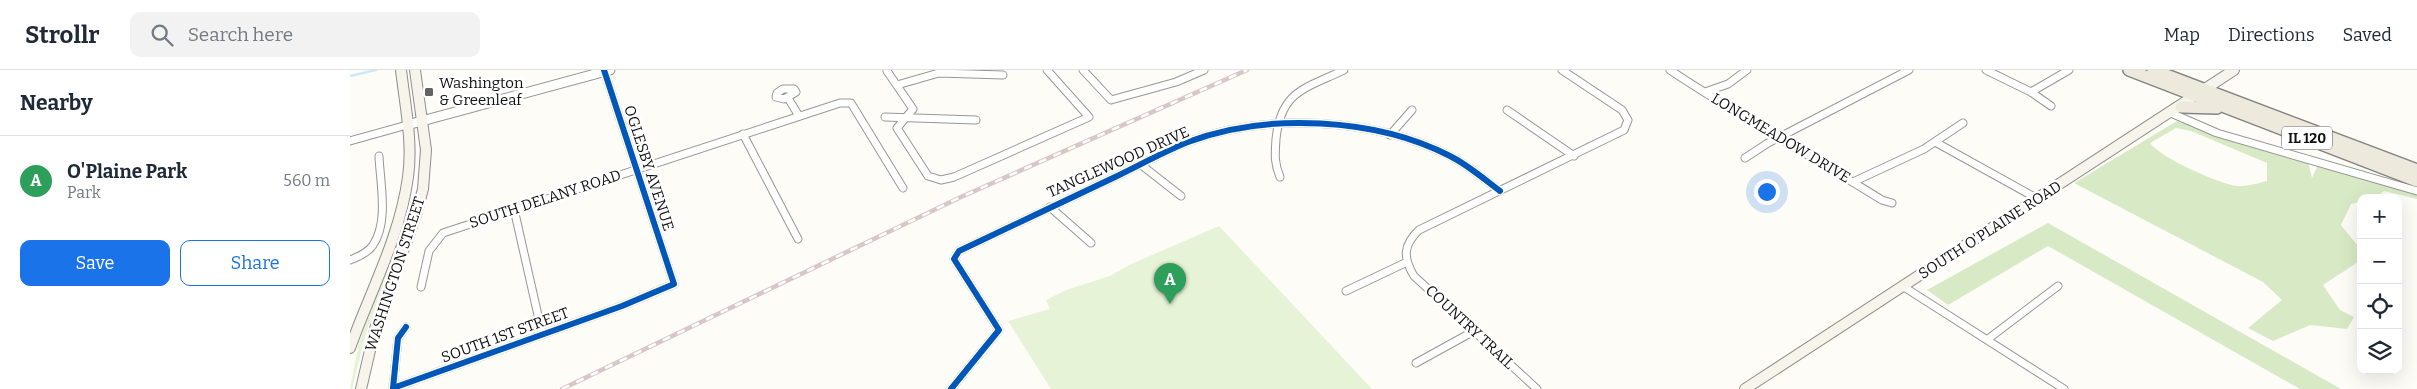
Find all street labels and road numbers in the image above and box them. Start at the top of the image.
street label: LONGMEADOW DRIVE [1708,89,1854,187]
street label: OGLESBY AVENUE [620,103,678,233]
street label: TANGLEWOOD DRIVE [1044,123,1192,201]
road number: IL 120 [2282,126,2332,150]
street label: SOUTH DELANY ROAD [467,166,623,232]
street label: SOUTH O'PLAINE ROAD [1915,177,2065,283]
street label: WASHINGTON STREET [362,194,429,353]
street label: COUNTRY TRAIL [1422,281,1518,373]
street label: SOUTH 1ST STREET [439,303,572,366]

